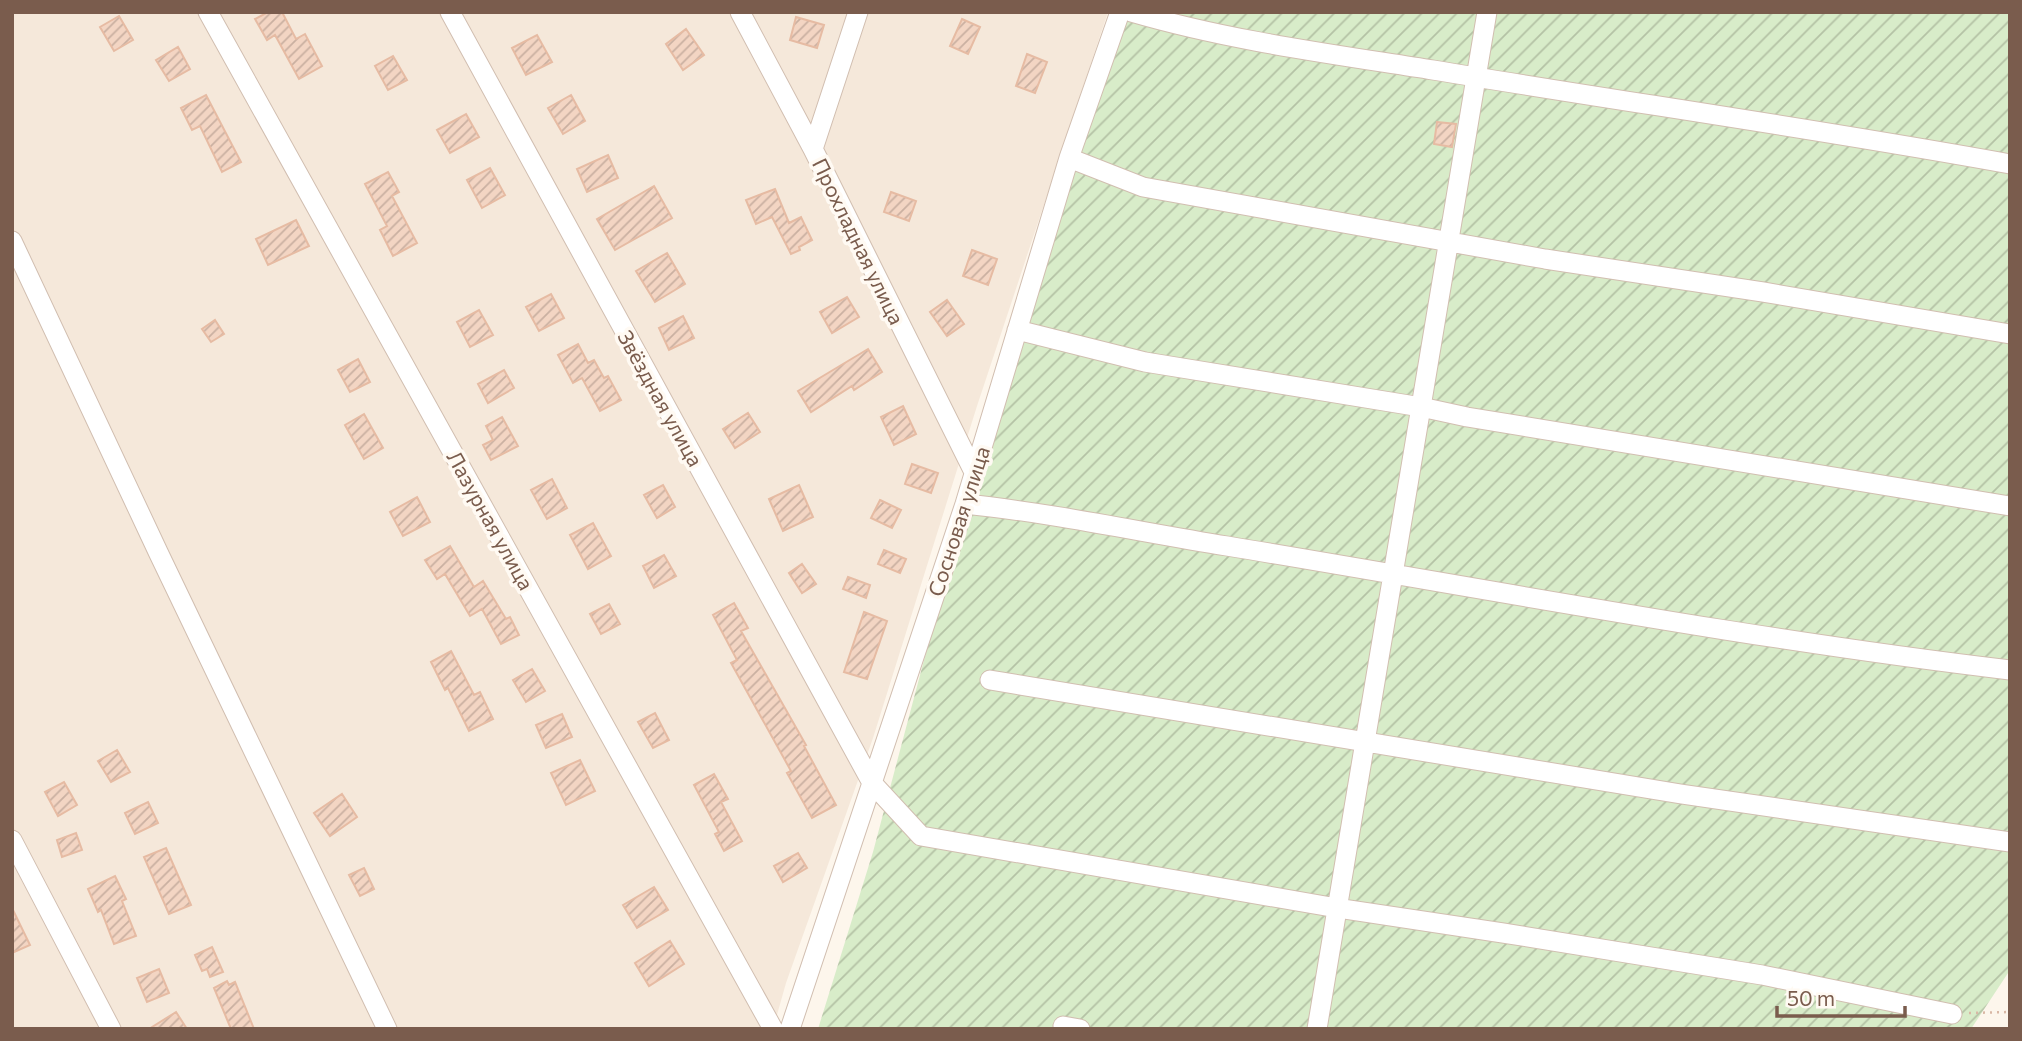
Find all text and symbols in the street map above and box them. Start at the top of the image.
street label: Прохладная улица [808,154,910,328]
street label: Звёздная улица [613,325,709,471]
street label: Сосновая улица [922,443,994,599]
street label: Лазурная улица [442,446,540,594]
scale bar [1777,974,1905,1018]
text: 50 m [1787,985,1835,1010]

